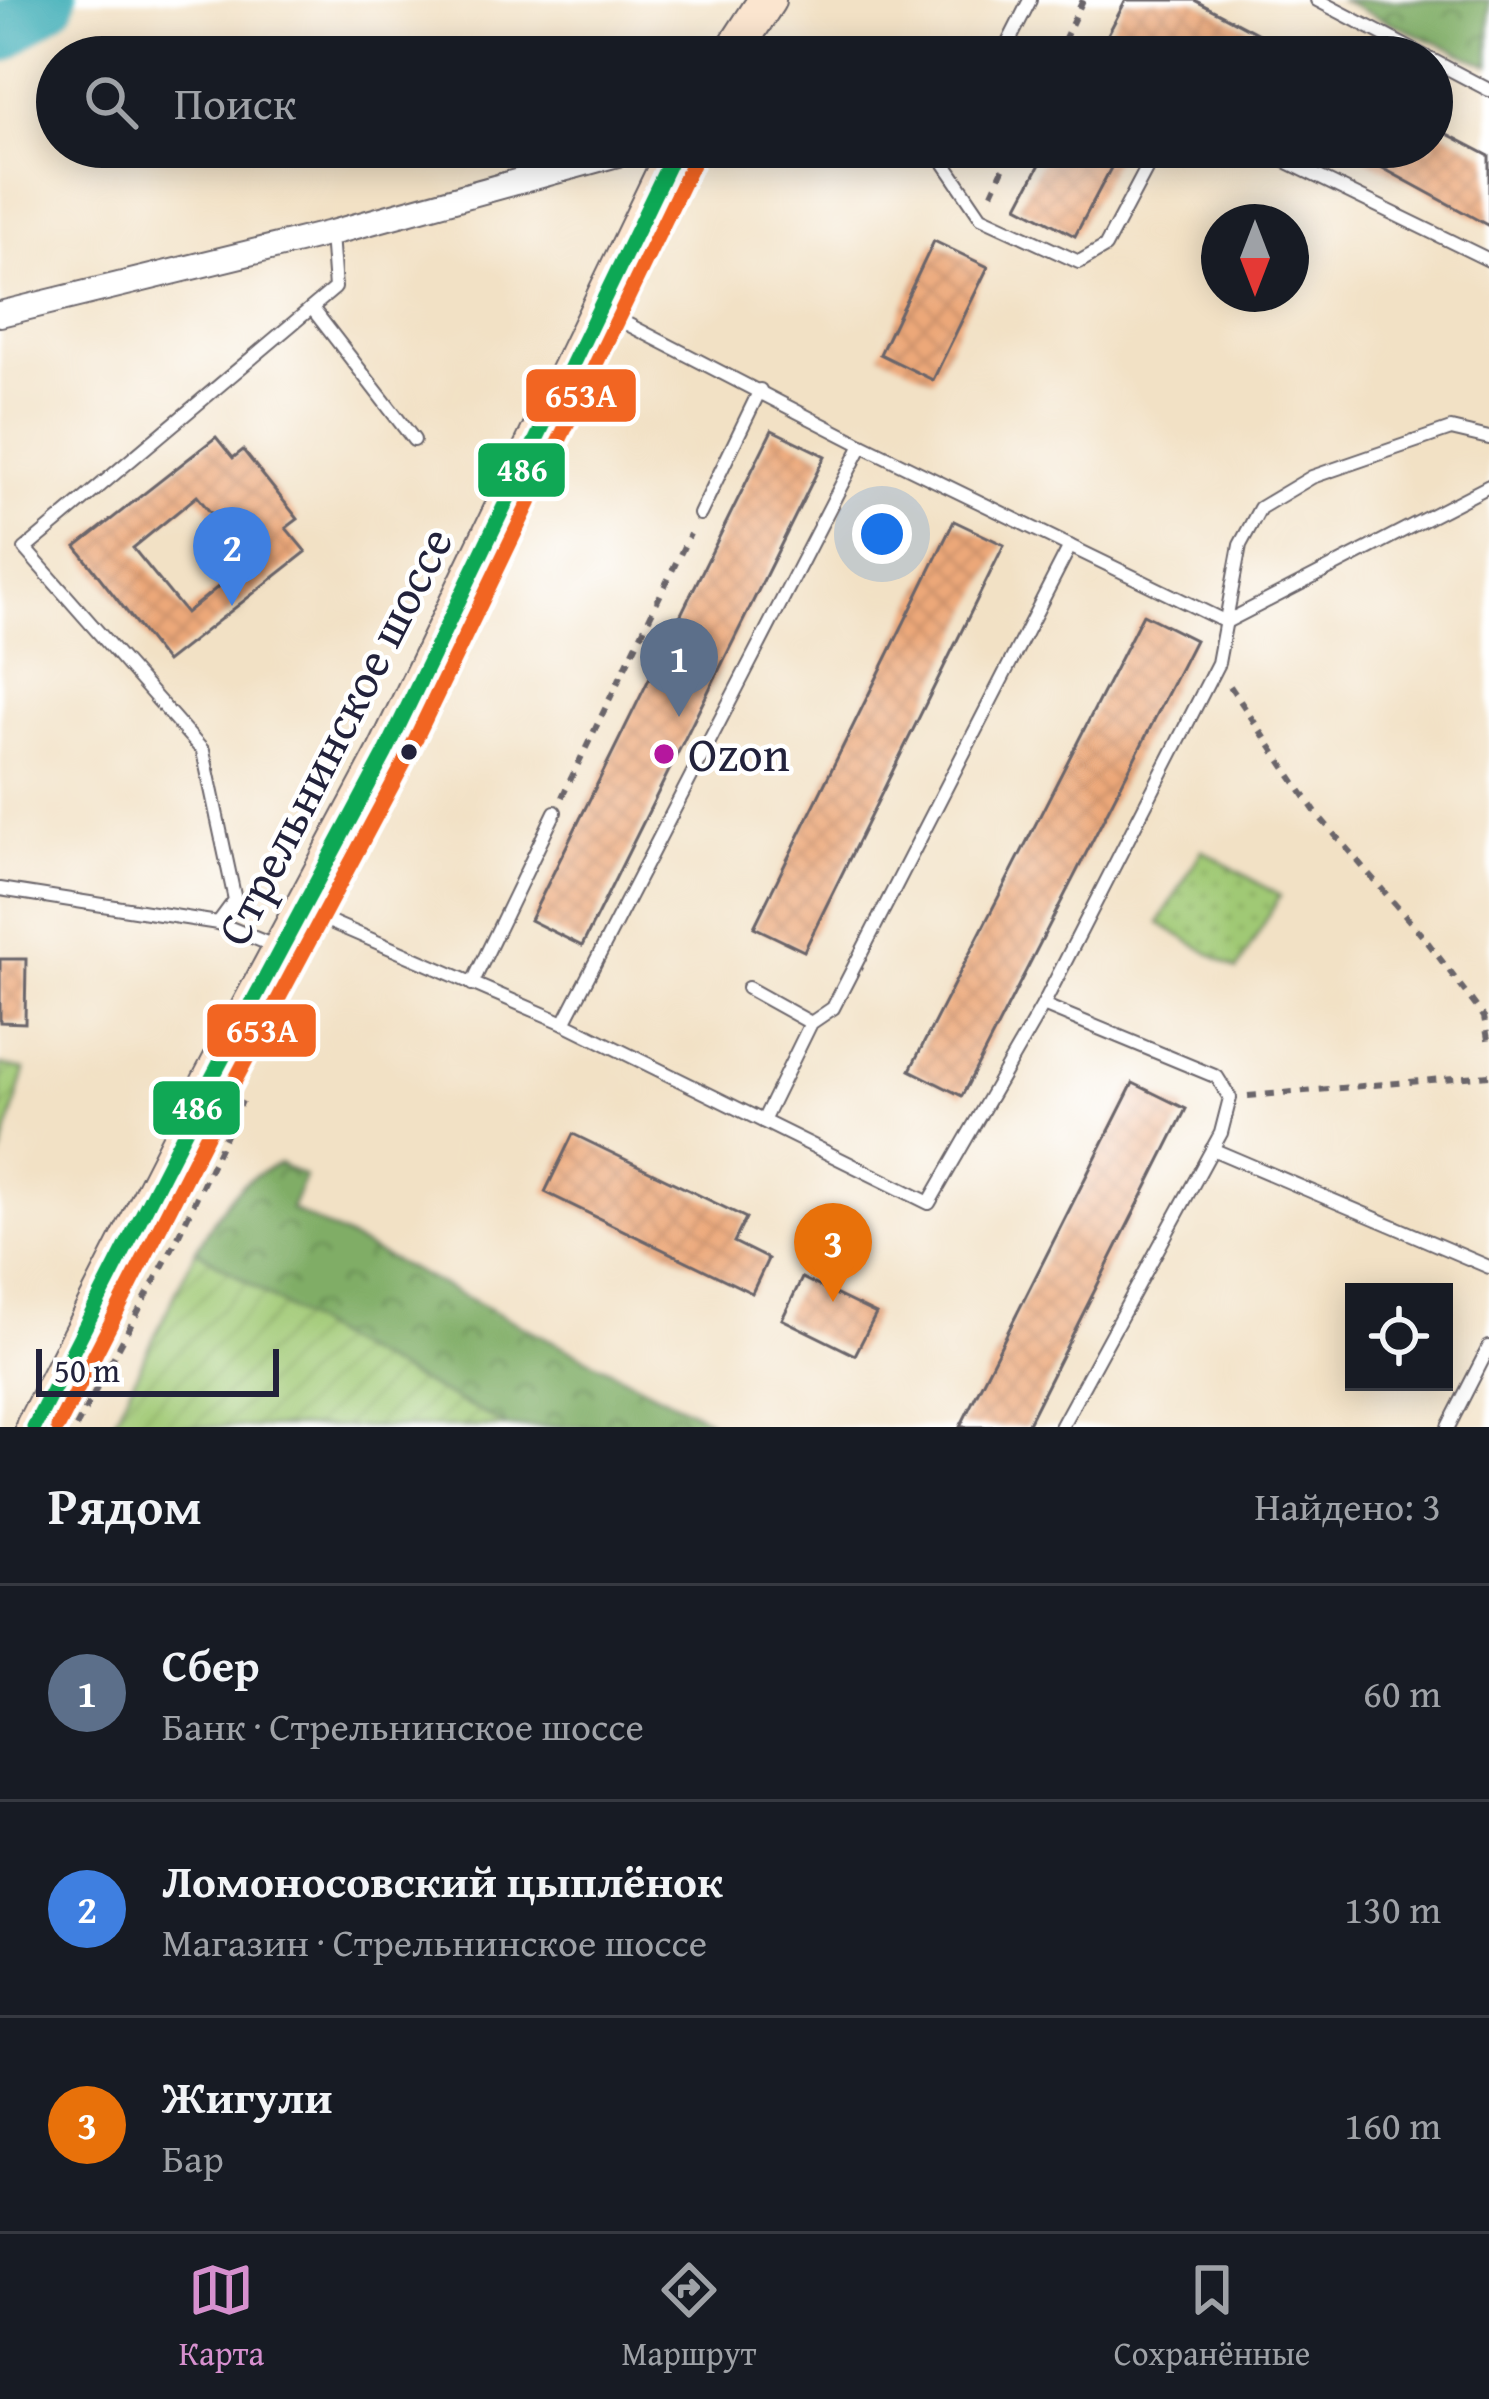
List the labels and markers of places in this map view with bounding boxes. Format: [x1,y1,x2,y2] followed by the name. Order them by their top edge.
[193,507,271,606] pin: 2
[640,618,718,717] pin: 1
[688,718,790,789] place label: Ozon
[398,741,420,763] unlabelled marker
[651,741,677,767] marker: Ozon
[794,1203,872,1302] pin: 3

